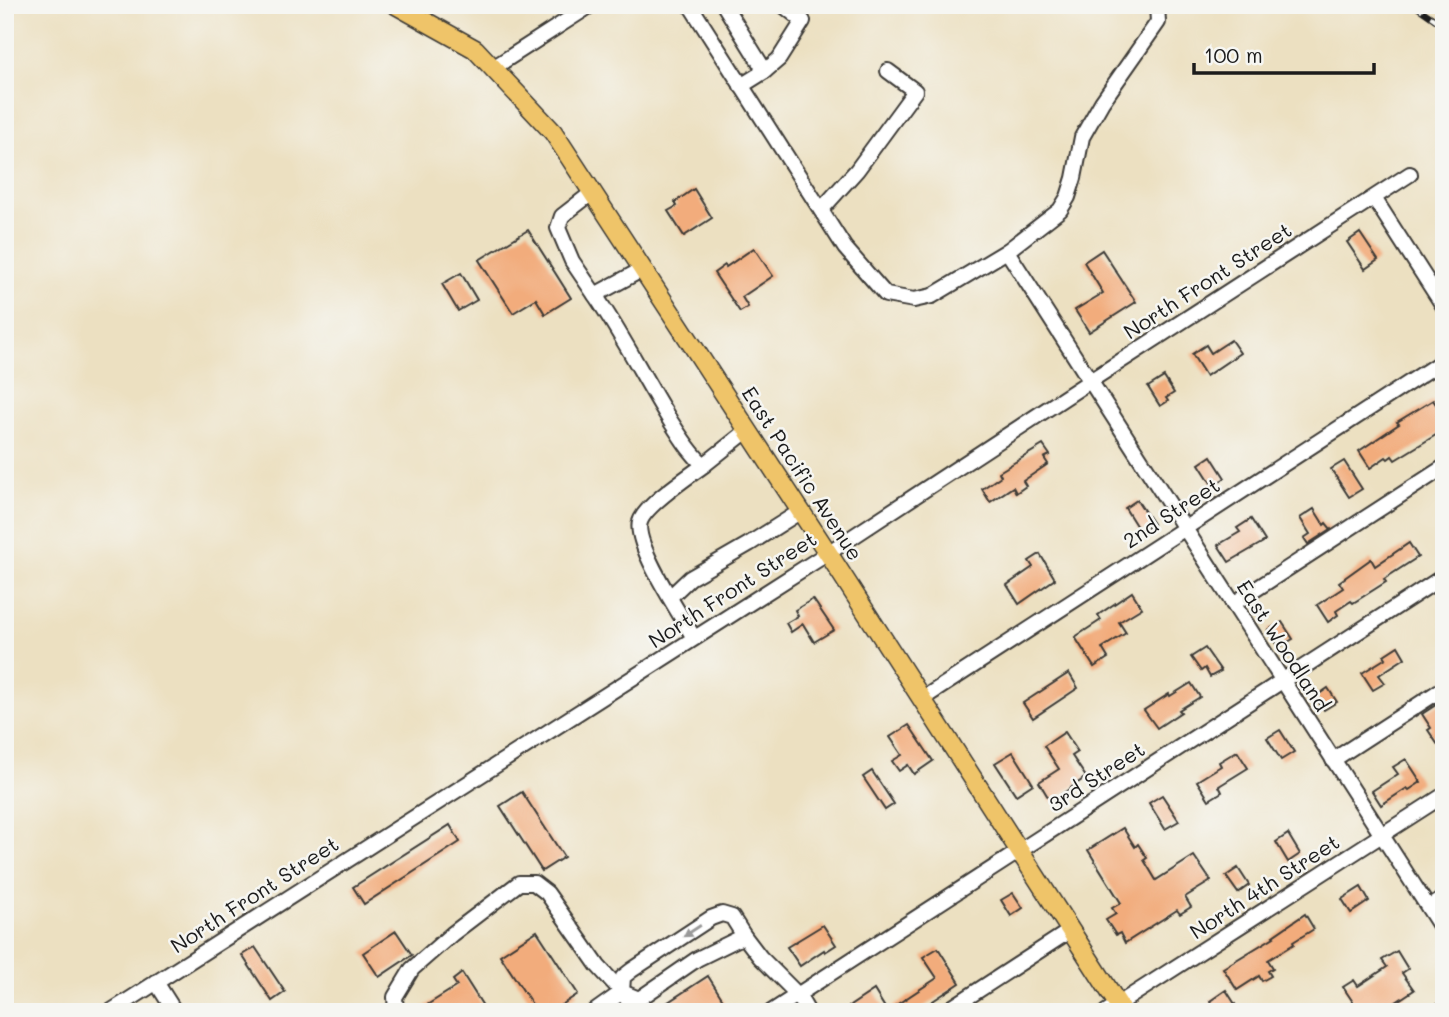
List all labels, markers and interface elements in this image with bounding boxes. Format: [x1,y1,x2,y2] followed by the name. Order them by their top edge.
[1194,32,1374,76] scale bar
[1204,41,1263,68] text: 100 m
[1118,215,1296,345] street label: North Front Street
[737,381,869,565] street label: East Pacific Avenue
[1117,471,1225,553] street label: 2nd Street
[643,524,821,654] street label: North Front Street
[1231,574,1337,716] street label: East Woodland
[1043,735,1149,817] street label: 3rd Street
[1184,827,1344,945] street label: North 4th Street
[165,829,343,959] street label: North Front Street
[682,924,701,937] one-way arrow

